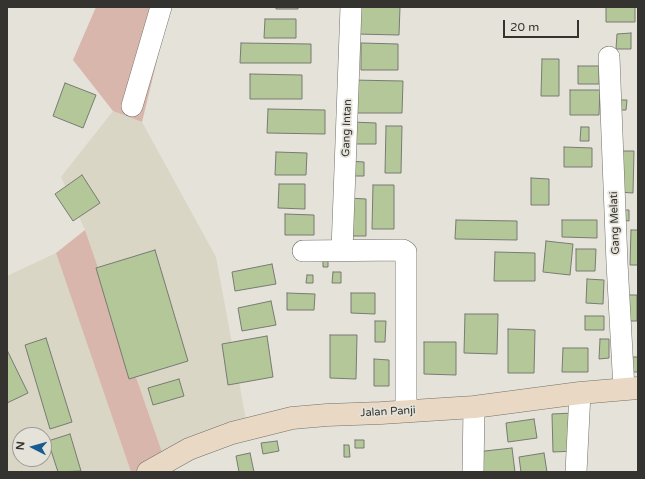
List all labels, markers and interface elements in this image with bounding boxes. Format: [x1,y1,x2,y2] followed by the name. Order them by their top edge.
[505,12,581,38] scale bar
[510,20,539,34] text: 20 m
[339,99,355,157] street label: Gang Intan
[607,191,623,255] street label: Gang Melati
[360,404,416,420] street label: Jalan Panji
[12,427,52,467] north arrow
[14,441,27,451] text: N

